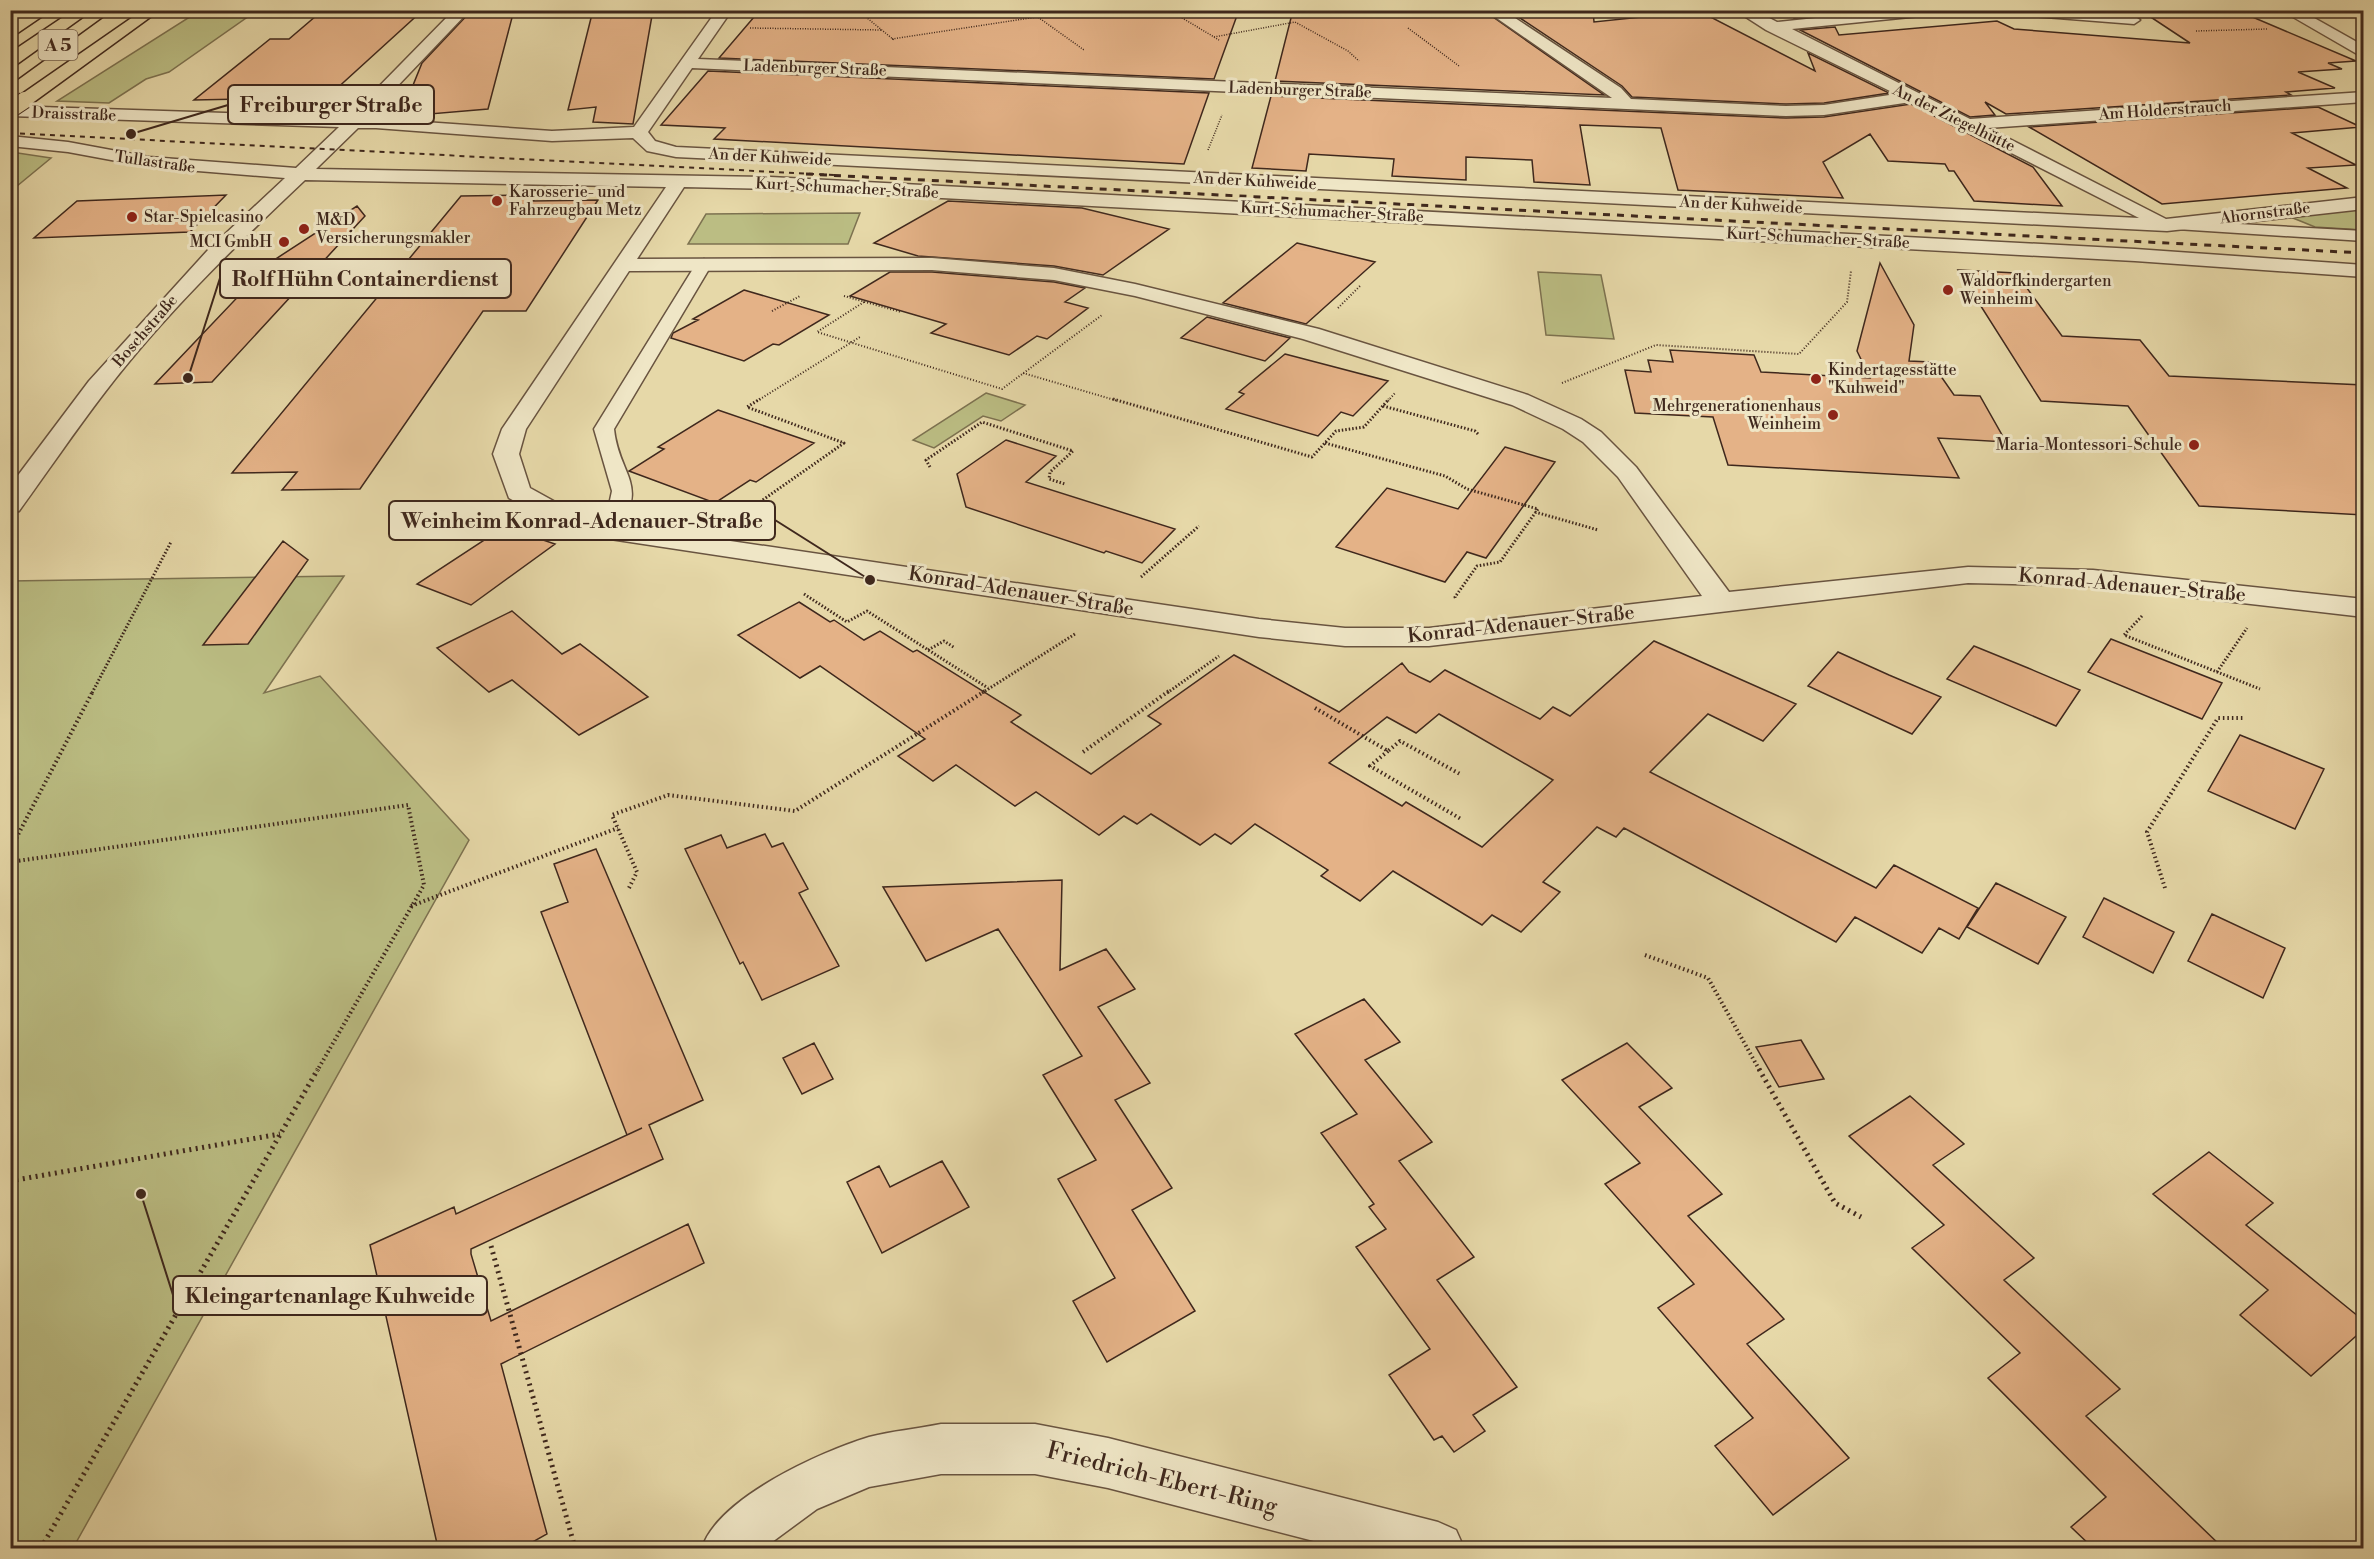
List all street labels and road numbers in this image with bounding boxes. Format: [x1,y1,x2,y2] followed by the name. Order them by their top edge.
[38,30,78,60] road number: A 5
[743,55,887,81] street label: Ladenburger Straße
[1228,77,1372,103] street label: Ladenburger Straße
[1889,79,2019,156] street label: An der Ziegelhütte
[2097,95,2233,125] street label: Am Holderstrauch
[31,103,117,125] street label: Draisstraße
[707,144,832,170] street label: An der Kuhweide
[113,146,197,178] street label: Tullastraße
[1192,168,1317,194] street label: An der Kuhweide
[755,173,939,203] street label: Kurt-Schumacher-Straße
[1678,192,1803,218] street label: An der Kuhweide
[1240,197,1424,227] street label: Kurt-Schumacher-Straße
[2218,198,2311,229] street label: Ahornstraße
[1726,223,1910,253] street label: Kurt-Schumacher-Straße
[107,291,182,372] street label: Boschstraße
[906,562,1136,622] street label: Konrad-Adenauer-Straße
[2017,564,2247,608] street label: Konrad-Adenauer-Straße
[1406,601,1636,649] street label: Konrad-Adenauer-Straße
[1043,1436,1281,1522] street label: Friedrich-Ebert-Ring

